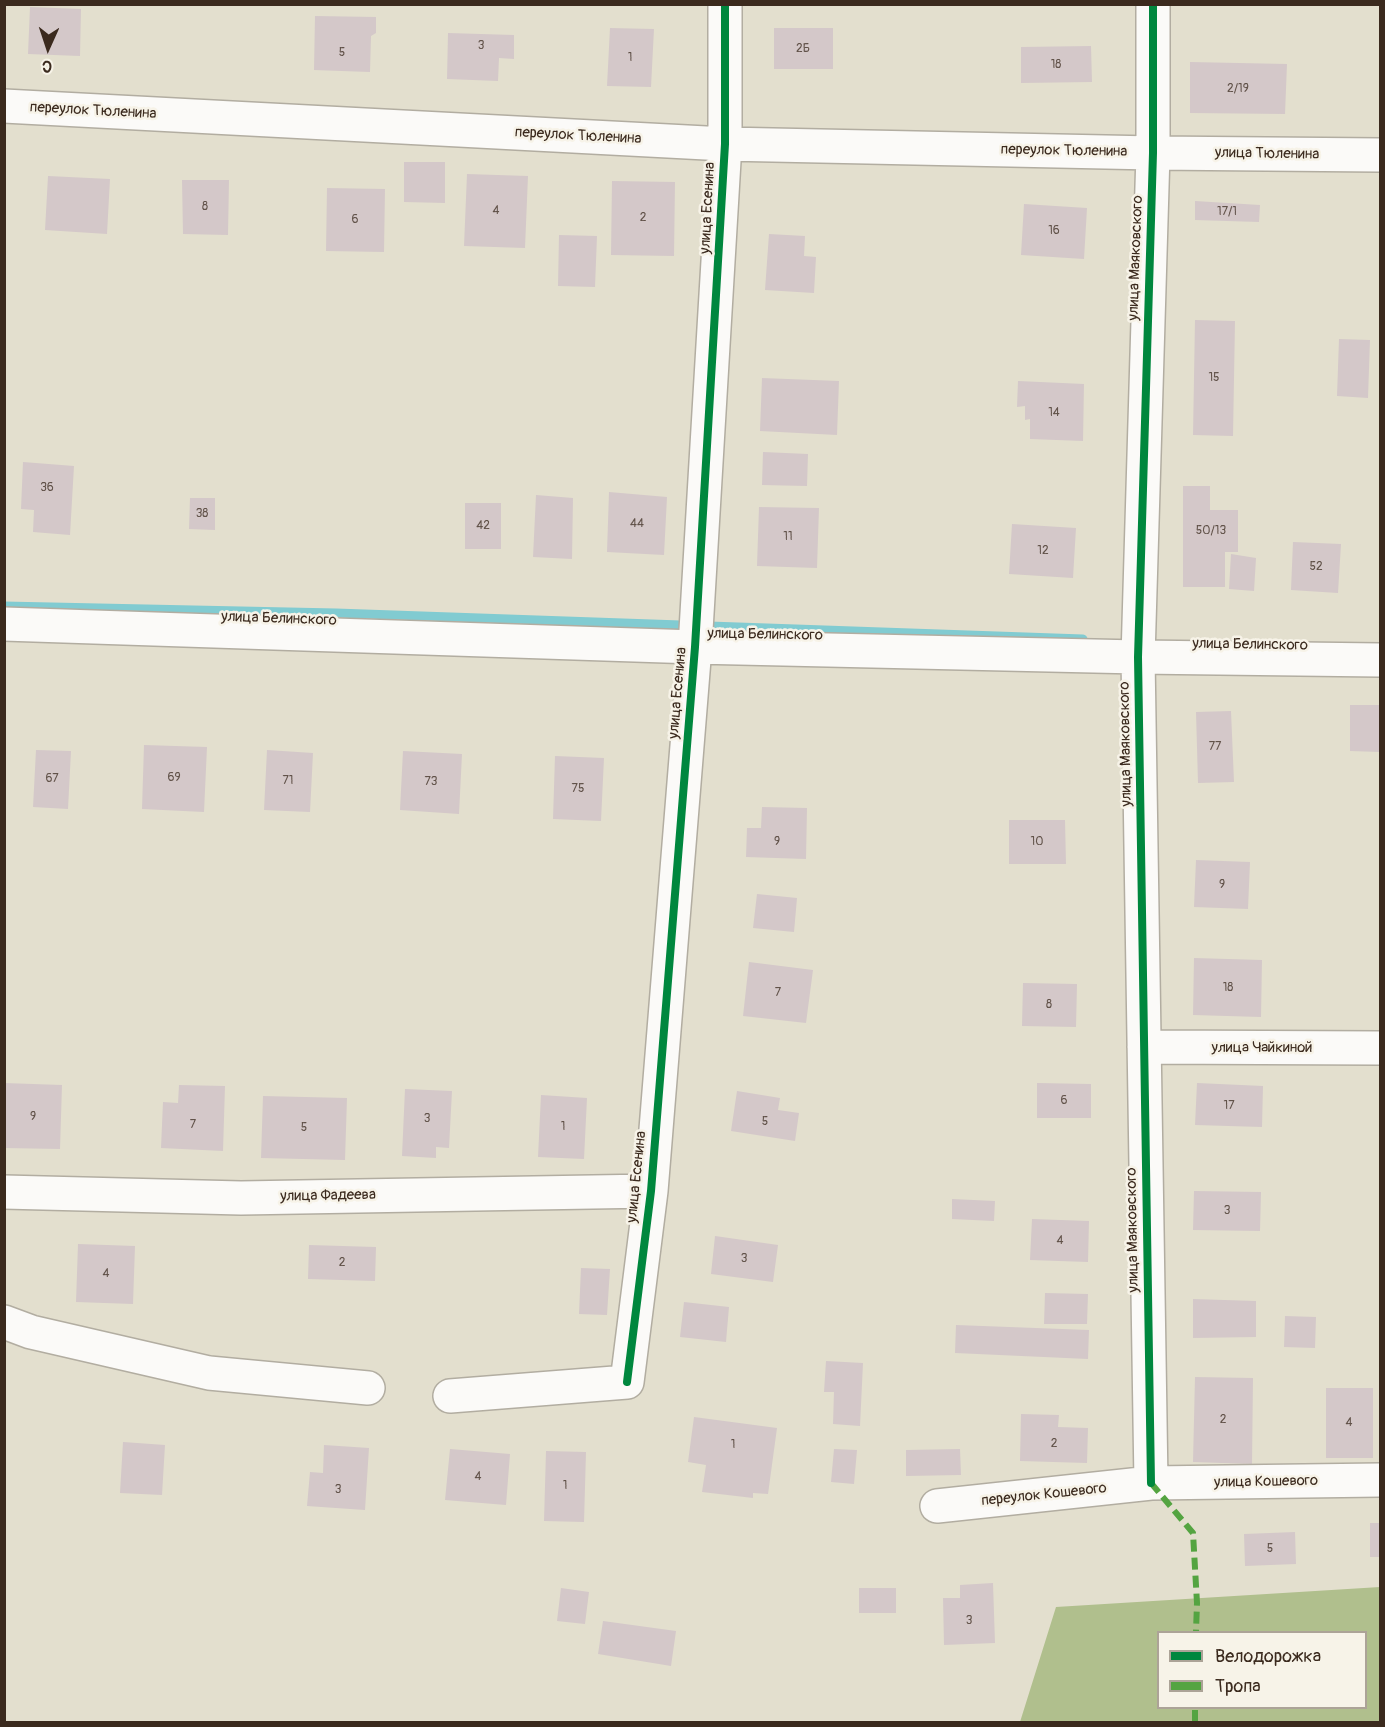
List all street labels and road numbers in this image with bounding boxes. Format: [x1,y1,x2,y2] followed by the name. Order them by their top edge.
[29,99,157,123] street label: переулок Тюленина
[514,124,642,148] street label: переулок Тюленина
[1000,141,1128,161] street label: переулок Тюленина
[1215,144,1319,164] street label: улица Тюленина
[697,162,719,254] street label: улица Есенина
[1125,195,1147,321] street label: улица Маяковского
[221,608,337,630] street label: улица Белинского
[707,625,823,645] street label: улица Белинского
[1192,635,1308,655] street label: улица Белинского
[665,646,691,740] street label: улица Есенина
[1116,681,1136,807] street label: улица Маяковского
[1212,1039,1312,1057] street label: улица Чайкиной
[623,1130,651,1224] street label: улица Есенина
[1123,1167,1143,1293] street label: улица Маяковского
[280,1186,376,1206] street label: улица Фадеева
[1214,1472,1318,1492] street label: улица Кошевого
[980,1479,1108,1511] street label: переулок Кошевого

